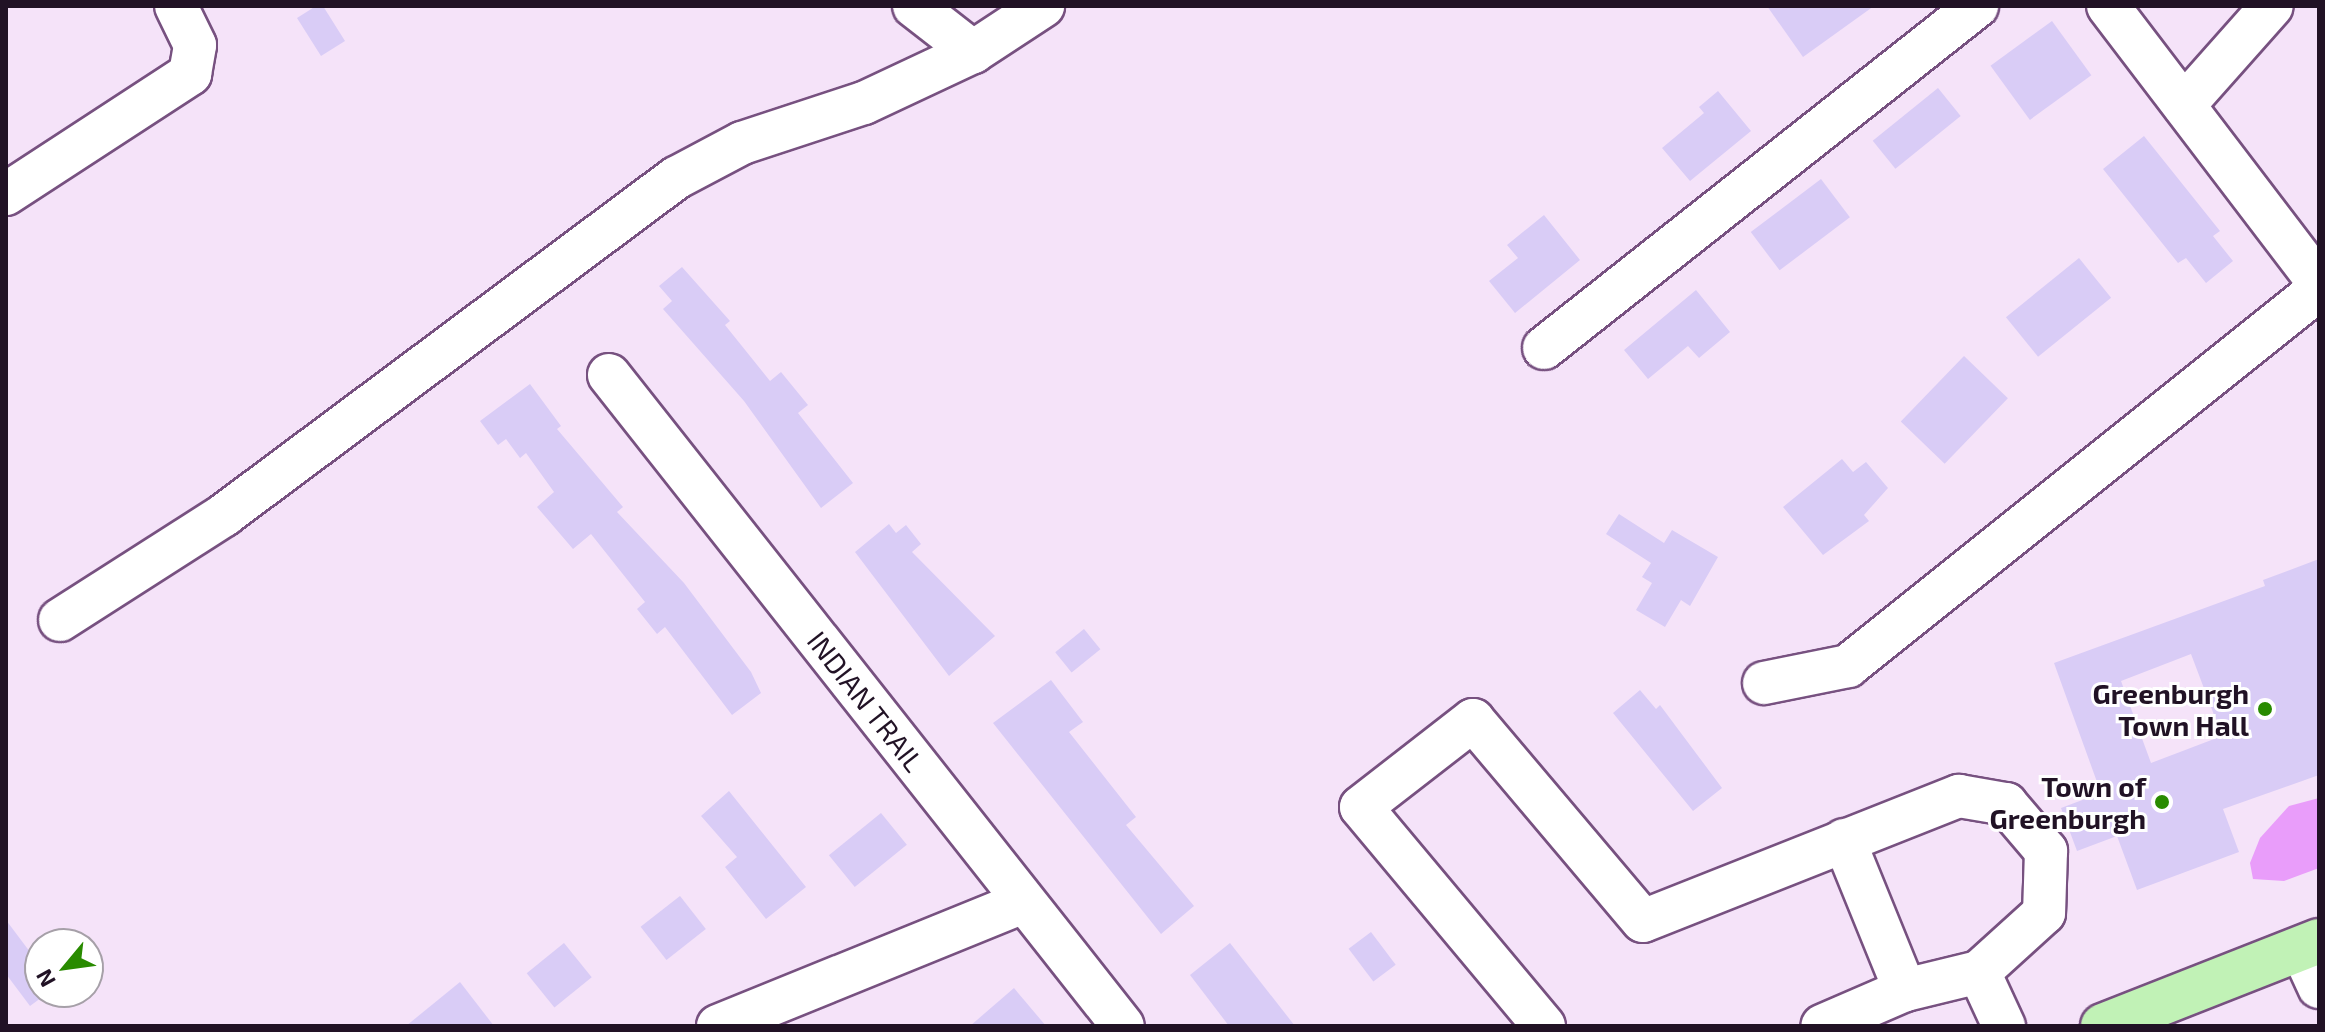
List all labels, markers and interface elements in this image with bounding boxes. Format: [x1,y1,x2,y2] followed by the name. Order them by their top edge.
[801,624,931,778] street label: INDIAN TRAIL
[2092,676,2249,742] place label: Greenburgh Town Hall
[2256,700,2274,718] marker: Greenburgh Town Hall
[1989,769,2146,835] place label: Town of Greenburgh
[2153,793,2171,811] marker: Town of Greenburgh
[24,928,104,1008] north arrow
[30,965,60,992] text: N

